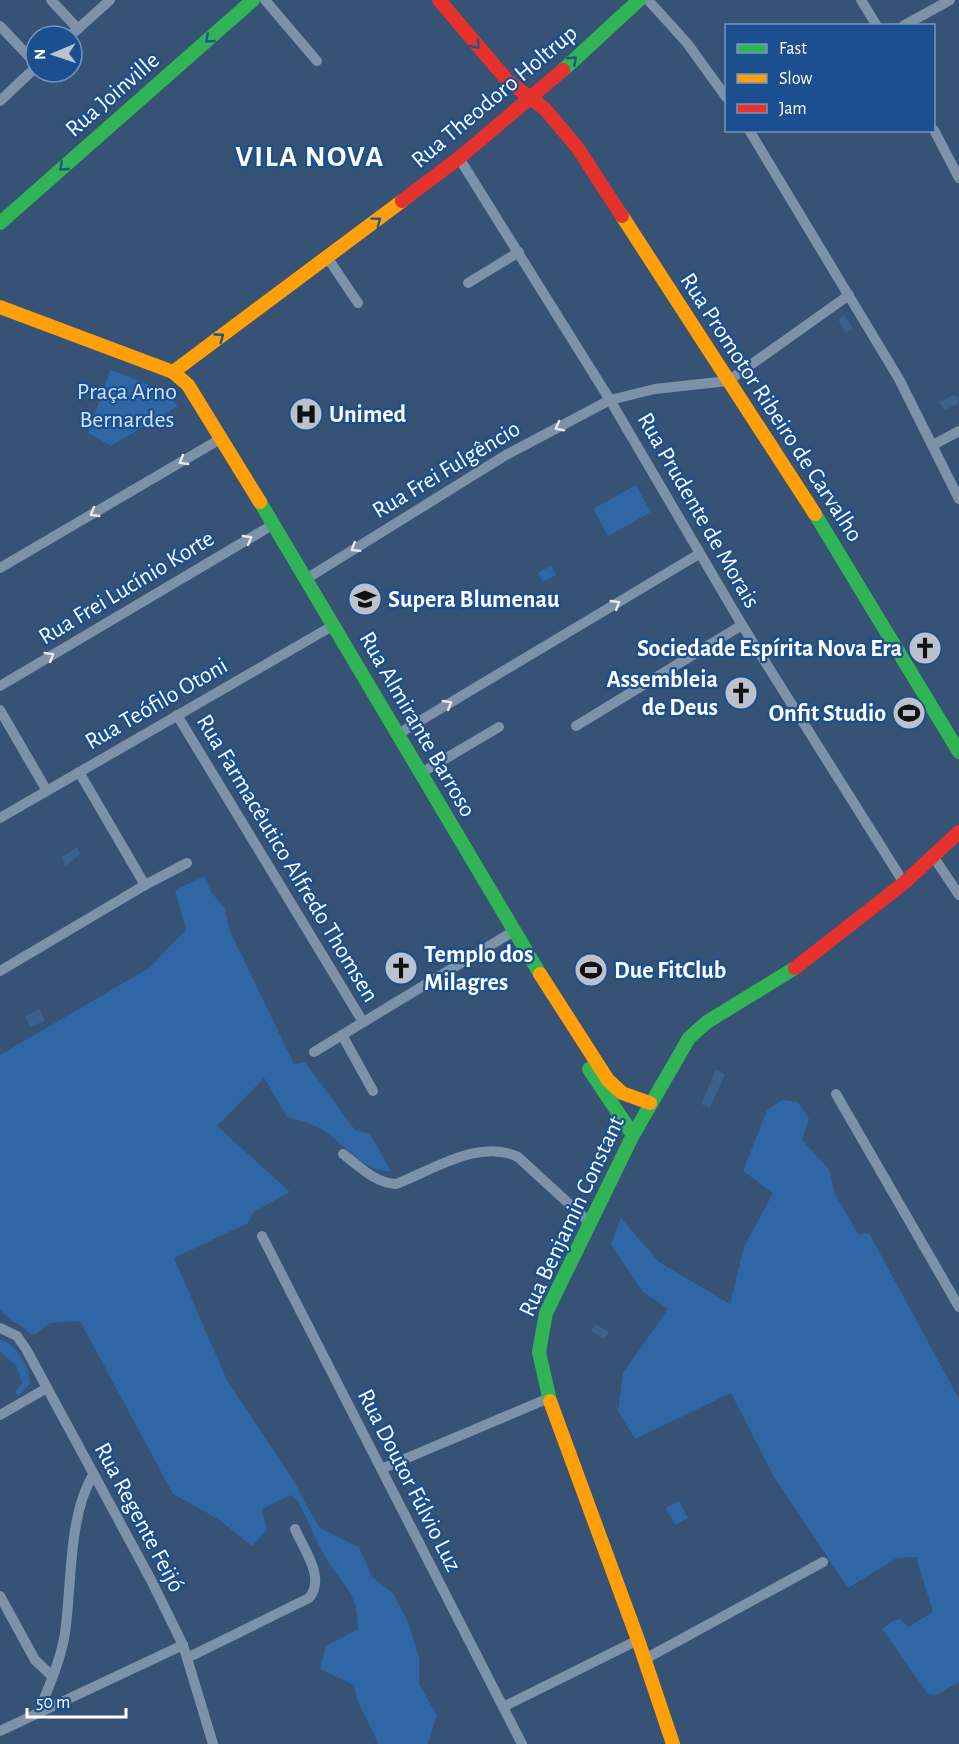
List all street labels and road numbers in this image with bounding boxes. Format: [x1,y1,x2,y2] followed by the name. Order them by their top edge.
[407,21,582,173] street label: Rua Theodoro Holtrup
[61,48,164,142] street label: Rua Joinville
[675,269,867,546] street label: Rua Promotor Ribeiro de Carvalho
[632,409,764,612] street label: Rua Prudente de Morais
[368,416,525,523] street label: Rua Frei Fulgêncio
[35,526,218,650] street label: Rua Frei Lucínio Korte
[354,628,480,821] street label: Rua Almirante Barroso
[81,653,232,754] street label: Rua Teófilo Otoni
[192,711,383,1006] street label: Rua Farmacêutico Alfredo Thomsen
[515,1112,629,1320] street label: Rua Benjamin Constant
[353,1385,466,1576] street label: Rua Doutor Fúlvio Luz
[90,1439,189,1596] street label: Rua Regente Feijó

